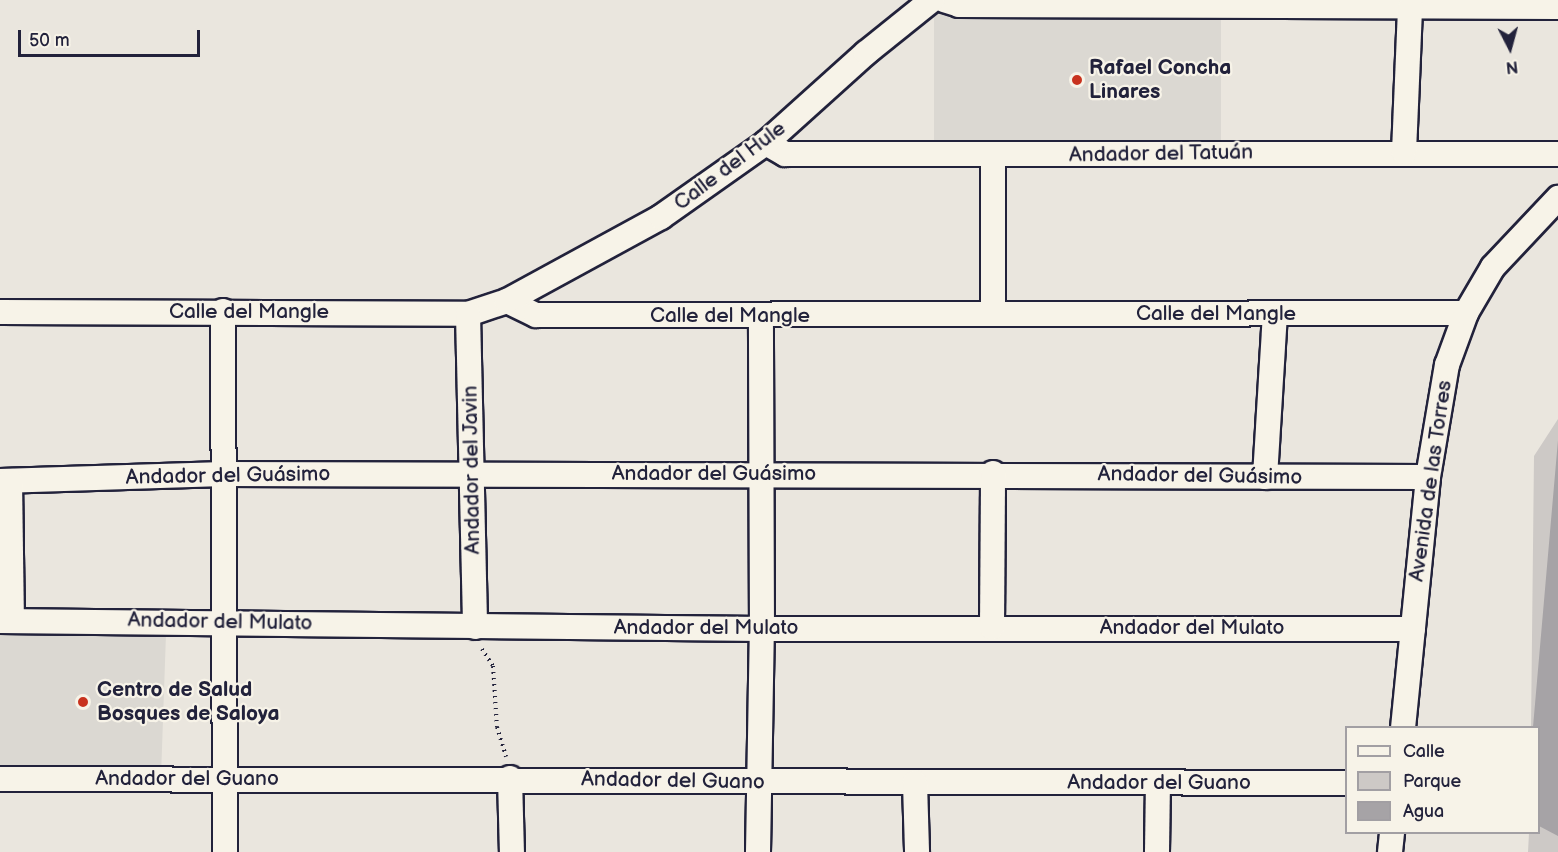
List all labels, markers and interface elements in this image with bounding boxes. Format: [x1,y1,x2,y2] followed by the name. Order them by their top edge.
[21,18,202,56] scale bar
[1480,18,1540,78] north arrow
[29,30,70,51] text: 50 m
[1089,55,1231,105] place label: Rafael Concha Linares
[1505,56,1519,76] text: N
[1070,73,1084,87] marker: Rafael Concha Linares
[669,116,791,216] street label: Calle del Hule
[1068,140,1254,168] street label: Andador del Tatuán
[169,299,329,325] street label: Calle del Mangle
[1136,301,1296,327] street label: Calle del Mangle
[650,303,810,329] street label: Calle del Mangle
[1404,378,1458,584] street label: Avenida de las Torres
[458,385,486,555] street label: Andador del Javin
[612,461,816,487] street label: Andador del Guásimo
[126,462,330,490] street label: Andador del Guásimo
[1098,462,1302,490] street label: Andador del Guásimo
[127,608,313,636] street label: Andador del Mulato
[614,615,798,641] street label: Andador del Mulato
[1100,615,1284,641] street label: Andador del Mulato
[97,677,279,727] place label: Centro de Salud Bosques de Saloya
[74,693,92,711] marker: Centro de Salud Bosques de Saloya
[1345,726,1540,834] legend
[1403,741,1445,762] text: Calle
[95,766,279,792] street label: Andador del Guano
[581,767,765,795] street label: Andador del Guano
[1067,770,1251,796] street label: Andador del Guano
[1403,771,1461,792] text: Parque
[1403,801,1444,822] text: Agua

